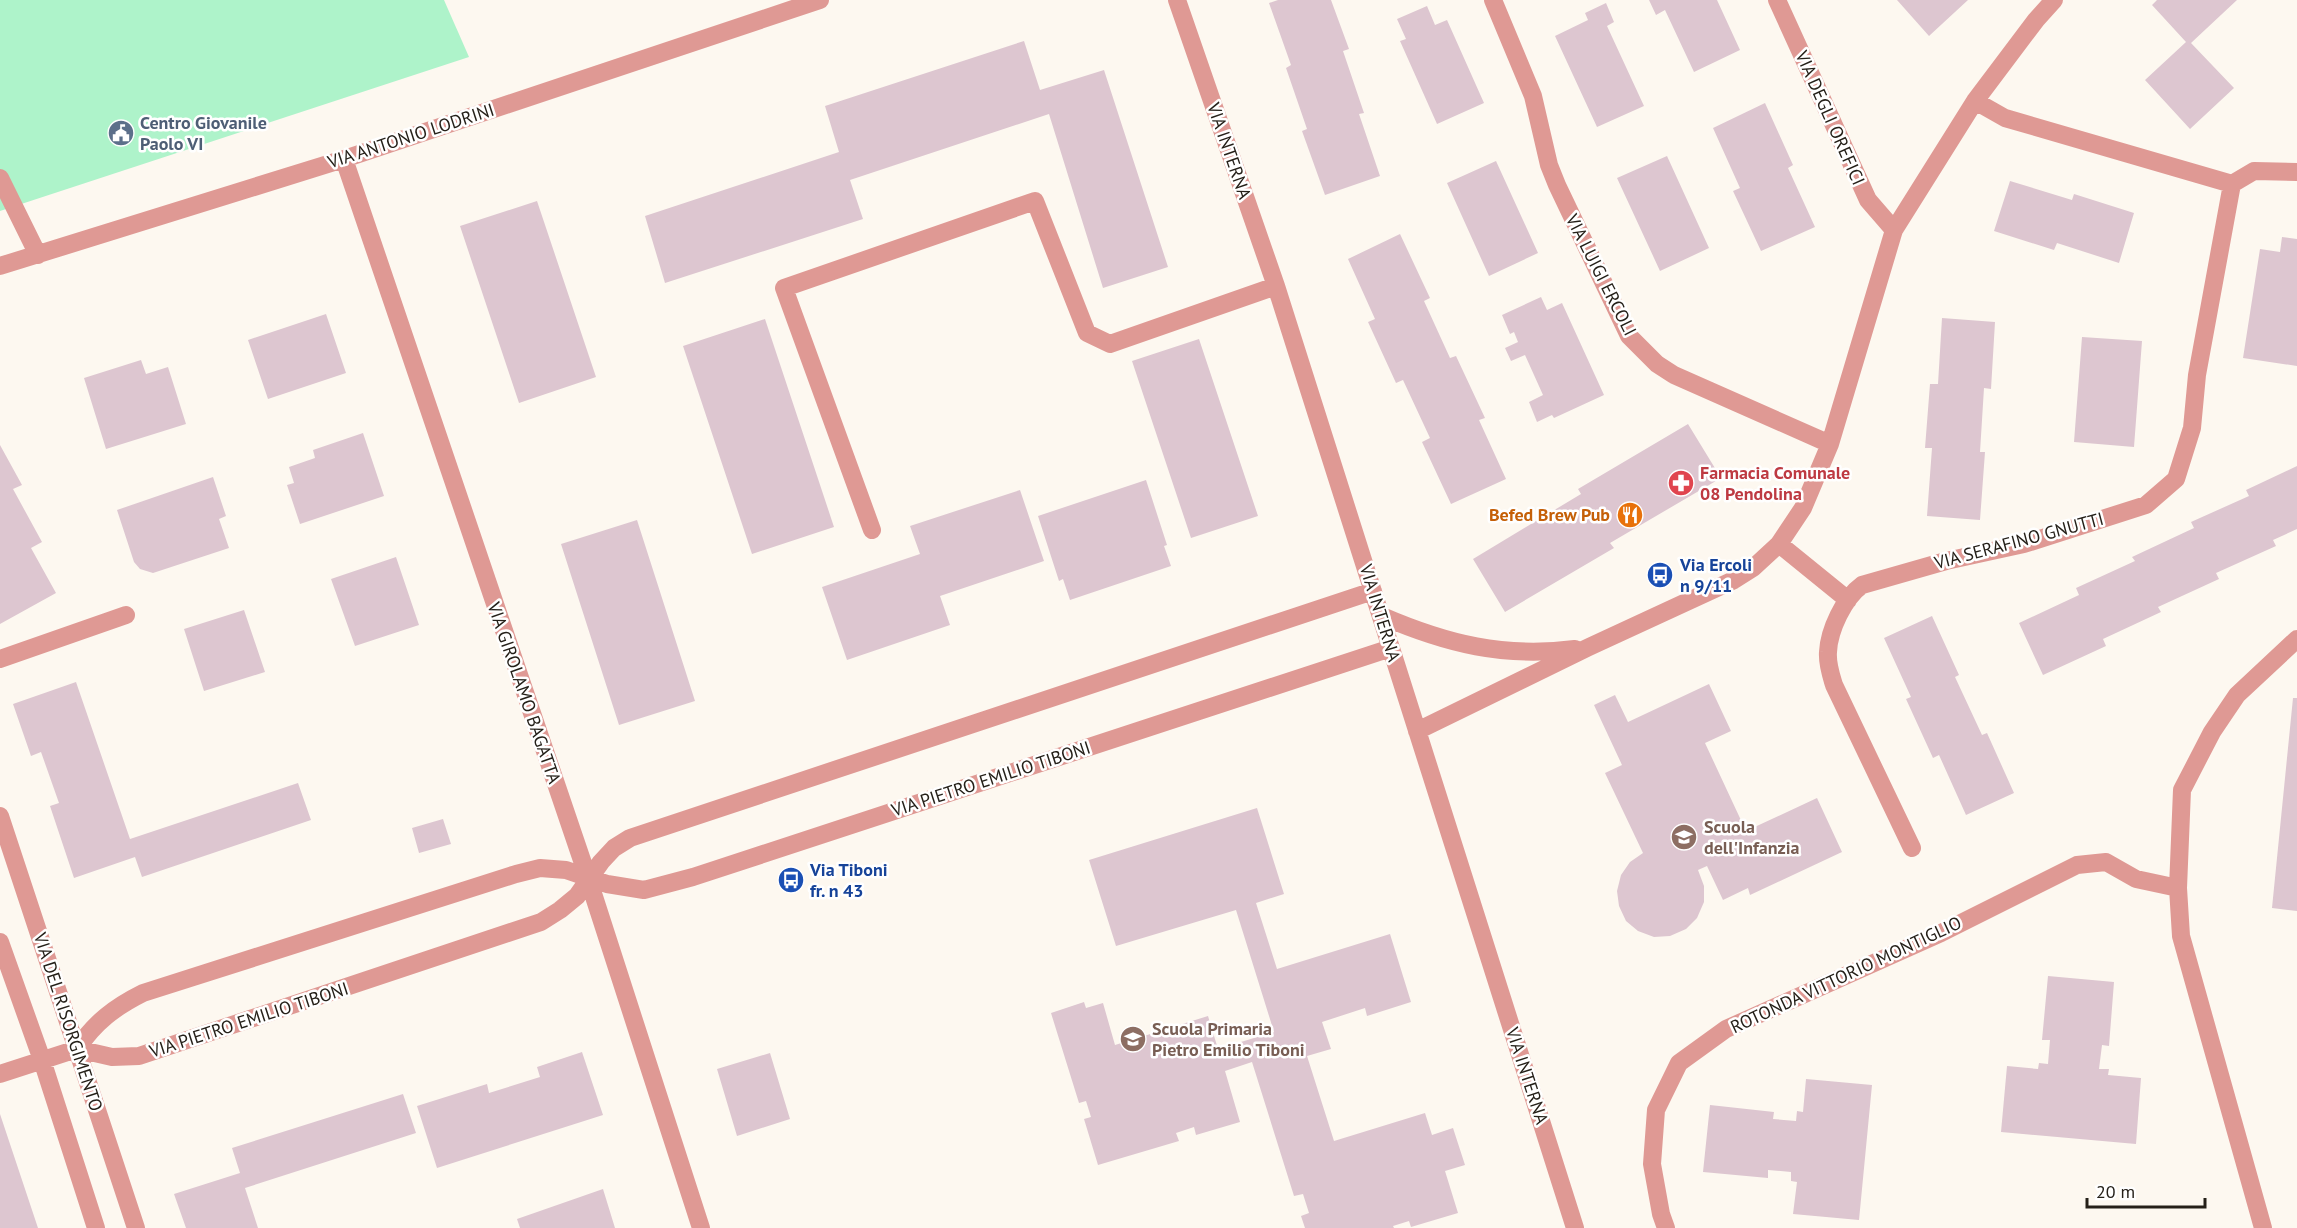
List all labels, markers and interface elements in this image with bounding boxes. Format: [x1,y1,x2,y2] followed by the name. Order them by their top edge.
[1790,46,1870,189] street label: VIA DEGLI OREFICI
[324,98,497,174] street label: VIA ANTONIO LODRINI
[1202,99,1257,202] street label: VIA INTERNA
[140,111,267,155] place label: Centro Giovanile Paolo VI
[106,118,136,148] public building icon: Centro Giovanile Paolo VI
[1560,209,1642,340] street label: VIA LUIGI ERCOLI
[1700,461,1850,505] place label: Farmacia Comunale 08 Pendolina
[1666,468,1696,498] pharmacy icon: Farmacia Comunale 08 Pendolina
[1615,500,1645,530] restaurant icon: Befed Brew Pub
[1489,503,1610,526] place label: Befed Brew Pub
[1931,507,2106,574] street label: VIA SERAFINO GNUTTI
[1679,553,1752,597] place label: Via Ercoli n 9/11
[1645,560,1675,590] bus stop icon: Via Ercoli n 9/11
[1355,561,1406,665] street label: VIA INTERNA
[482,598,566,787] street label: VIA GIROLAMO BAGATTA
[888,736,1093,822] street label: VIA PIETRO EMILIO TIBONI
[1704,815,1800,859] place label: Scuola dell'Infanzia
[1669,822,1699,852] school or university icon: Scuola dell'Infanzia
[809,858,888,902] place label: Via Tiboni fr. n 43
[776,865,806,895] bus stop icon: Via Tiboni fr. n 43
[1727,911,1965,1038] street label: ROTONDA VITTORIO MONTIGLIO
[28,929,108,1114] street label: VIA DEL RISORGIMENTO
[146,977,351,1063] street label: VIA PIETRO EMILIO TIBONI
[1152,1017,1305,1061] place label: Scuola Primaria Pietro Emilio Tiboni
[1118,1024,1148,1054] school or university icon: Scuola Primaria Pietro Emilio Tiboni
[1501,1024,1554,1128] street label: VIA INTERNA
[2087,1171,2206,1209] scale bar
[2096,1180,2135,1203] text: 20 m

